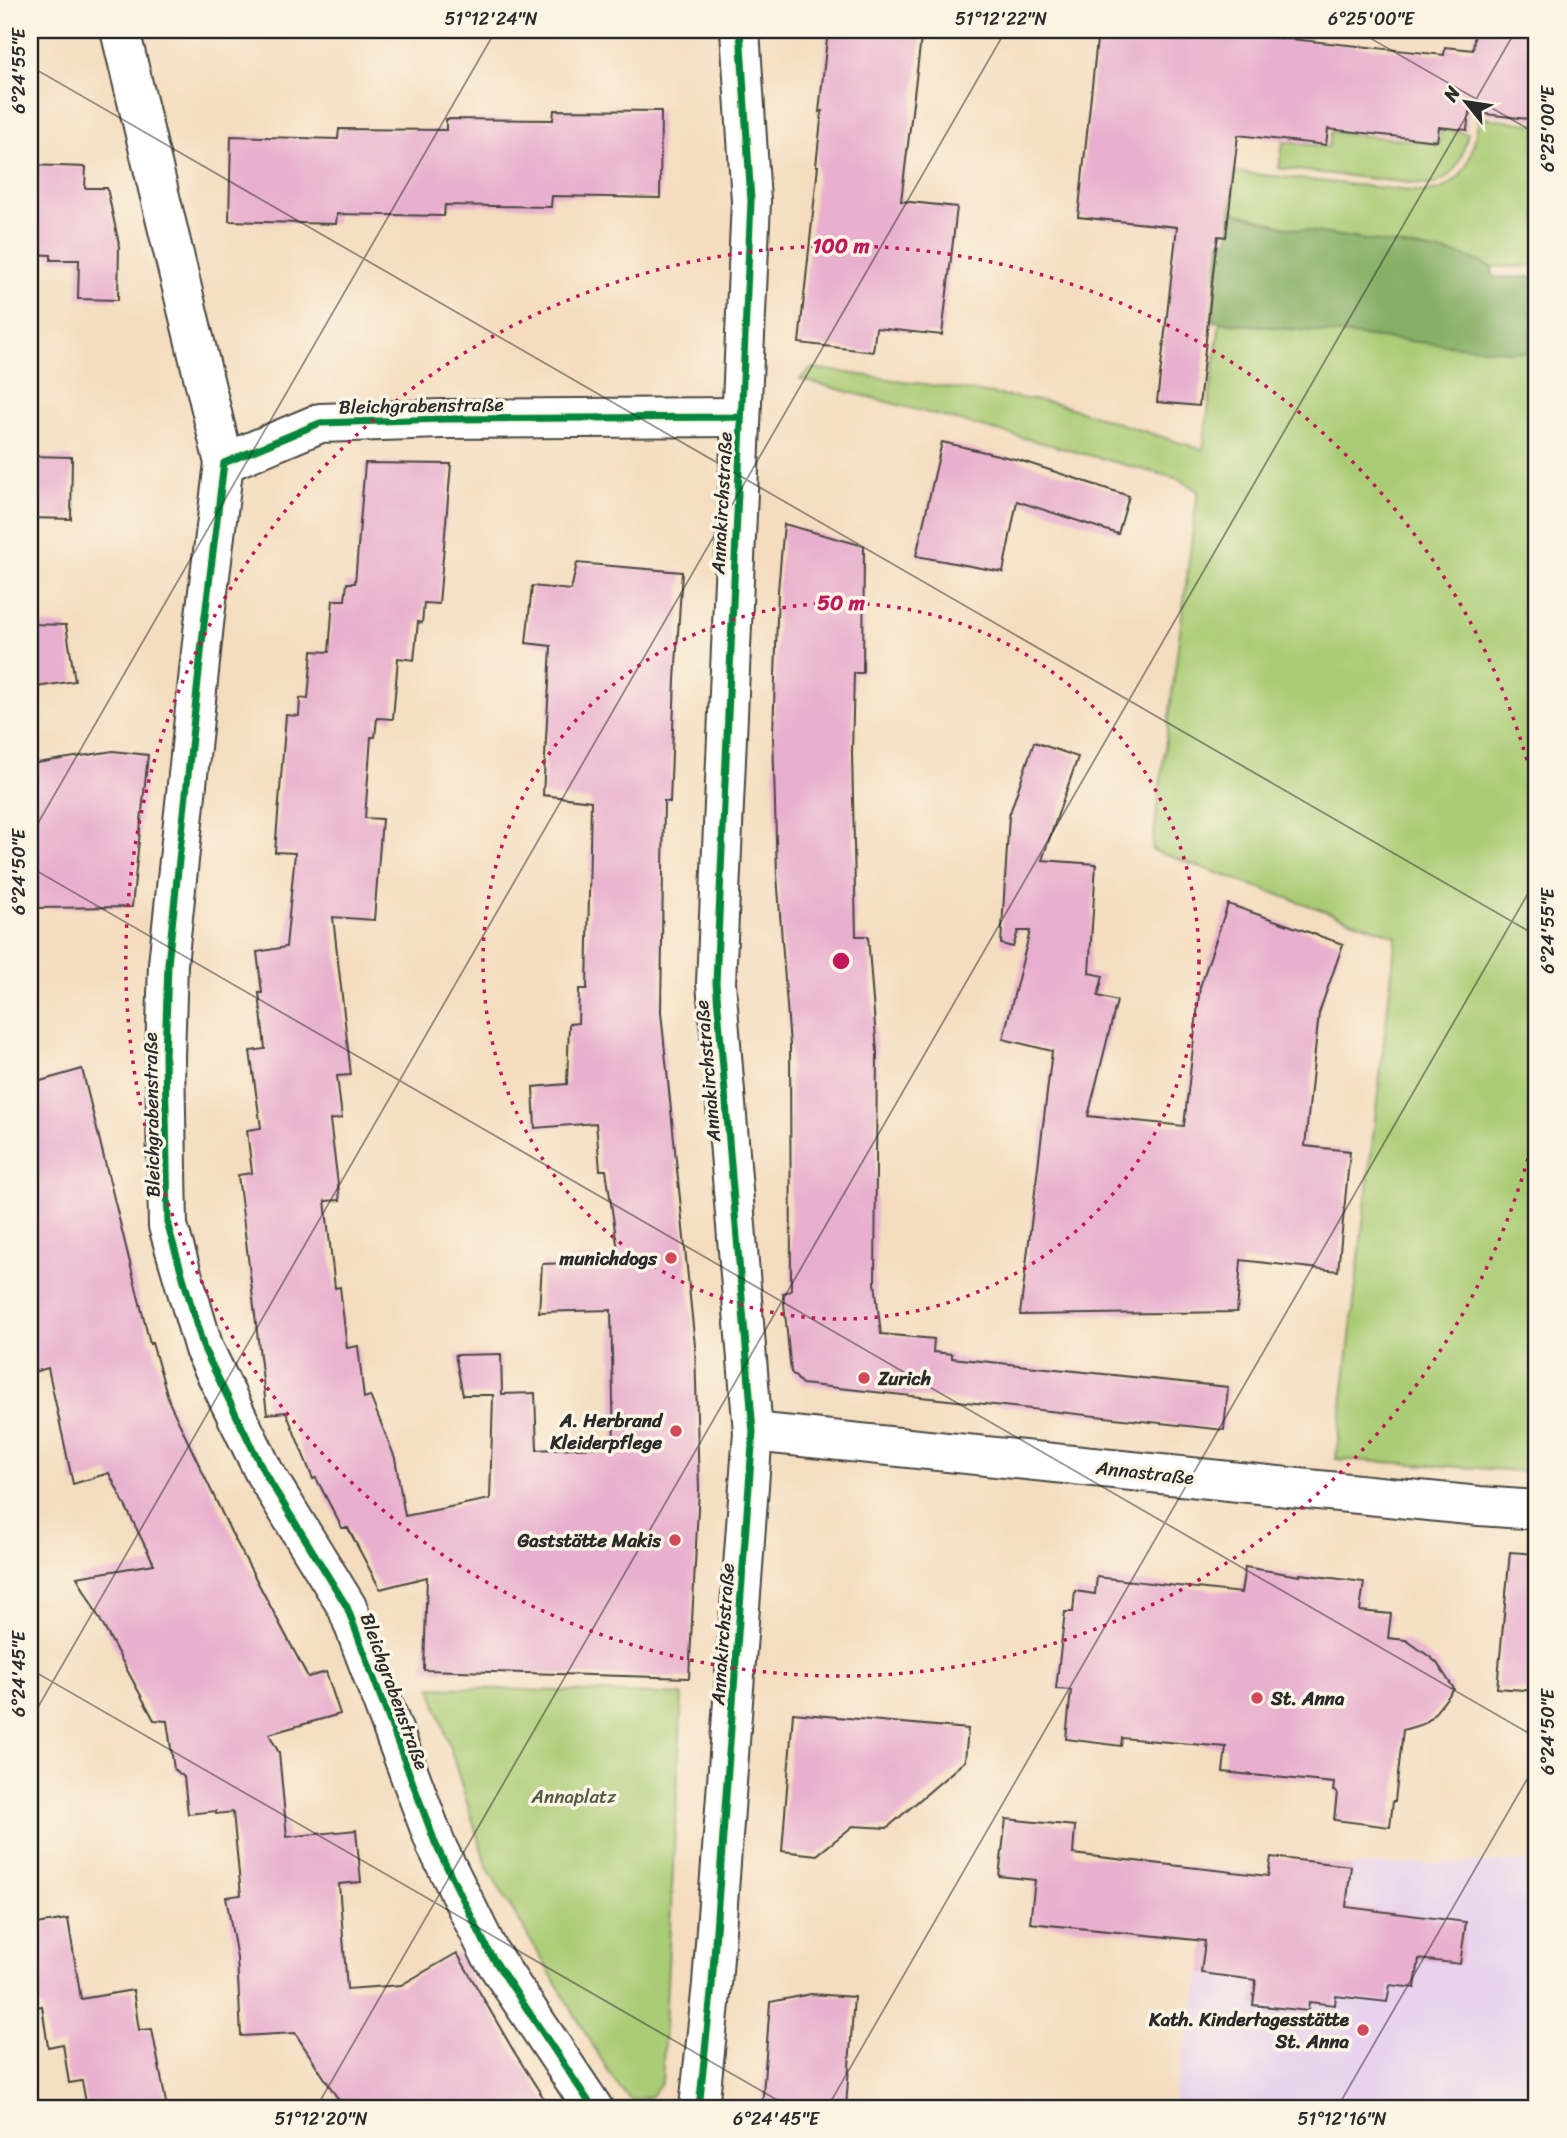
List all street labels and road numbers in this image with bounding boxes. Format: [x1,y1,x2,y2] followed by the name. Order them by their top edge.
[338,388,504,423] street label: Bleichgrabenstraße
[701,431,742,576] street label: Annakirchstraße
[685,998,730,1144] street label: Annakirchstraße
[134,1032,169,1198] street label: Bleichgrabenstraße
[1093,1451,1195,1494] street label: Annastraße
[701,1562,744,1707] street label: Annakirchstraße
[351,1608,438,1774] street label: Bleichgrabenstraße

